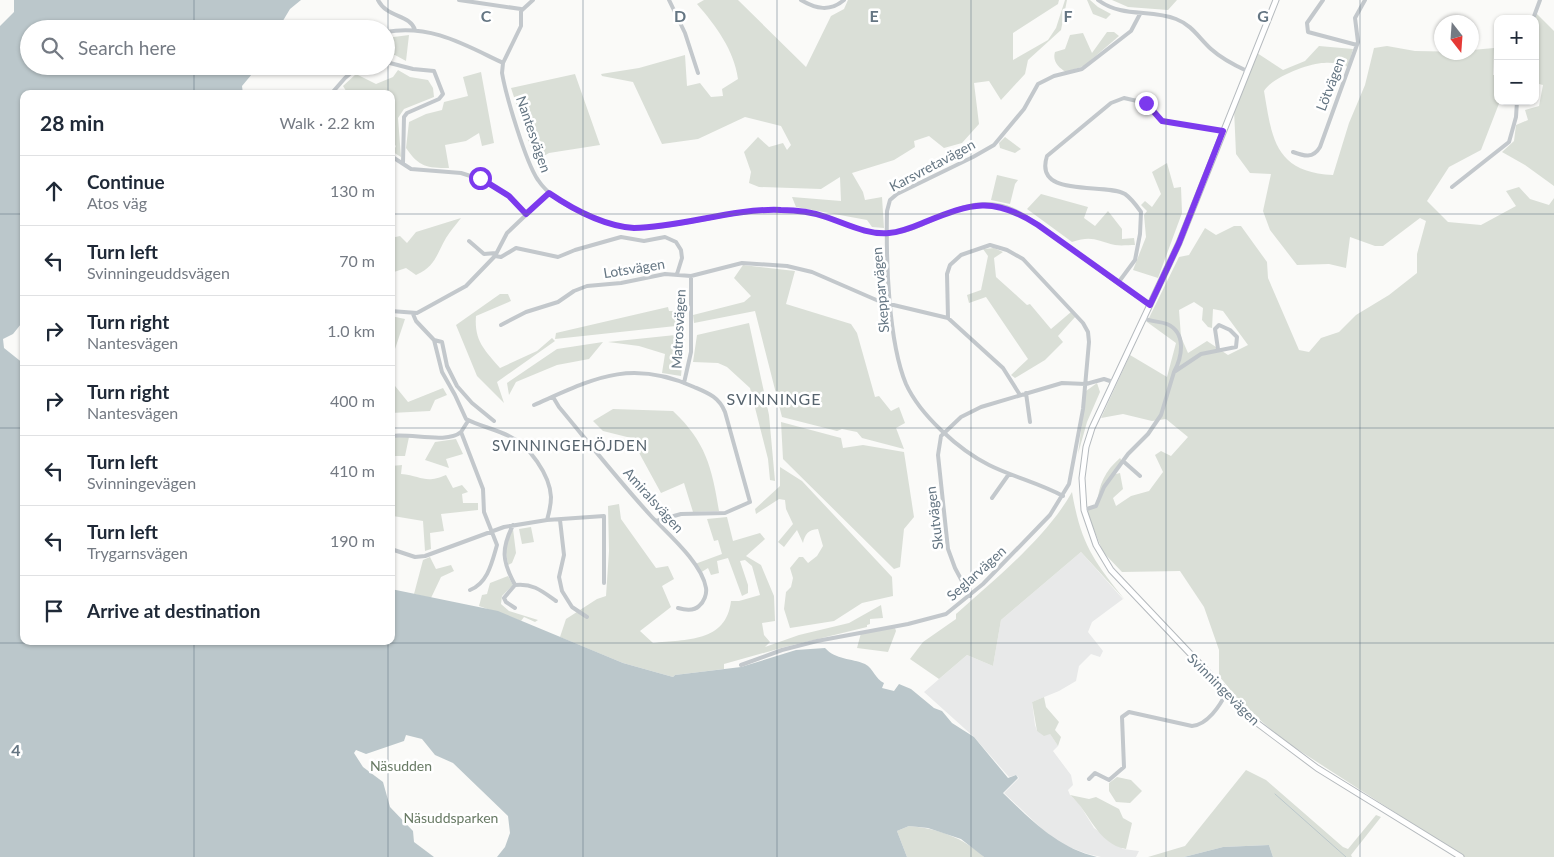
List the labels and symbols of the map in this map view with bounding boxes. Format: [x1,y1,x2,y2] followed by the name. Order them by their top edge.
[481,6,492,25] text: C
[674,6,686,25] text: D
[869,6,879,25] text: E
[1063,6,1073,25] text: F
[1257,6,1269,25] text: G
[1434,15,1479,60] north arrow
[1312,55,1348,113] street label: Lötvägen
[1135,92,1158,115] route end
[513,93,555,175] street label: Nantesvägen
[886,135,978,195] street label: Karsvretavägen
[469,167,492,190] route start
[868,247,892,333] street label: Skepparvägen
[602,255,666,281] street label: Lotsvägen
[667,289,689,369] street label: Matrosvägen
[727,389,821,408] district label: SVINNINGE
[492,436,648,454] district label: SVINNINGEHÖJDEN
[620,464,688,536] street label: Amiralsvägen
[922,485,946,551] street label: Skutvägen
[943,542,1009,604] street label: Seglarvägen
[1184,649,1264,729] street label: Svinningevägen
[11,740,21,759] text: 4
[370,757,432,774] park label: Näsudden
[404,809,498,826] park label: Näsuddsparken

